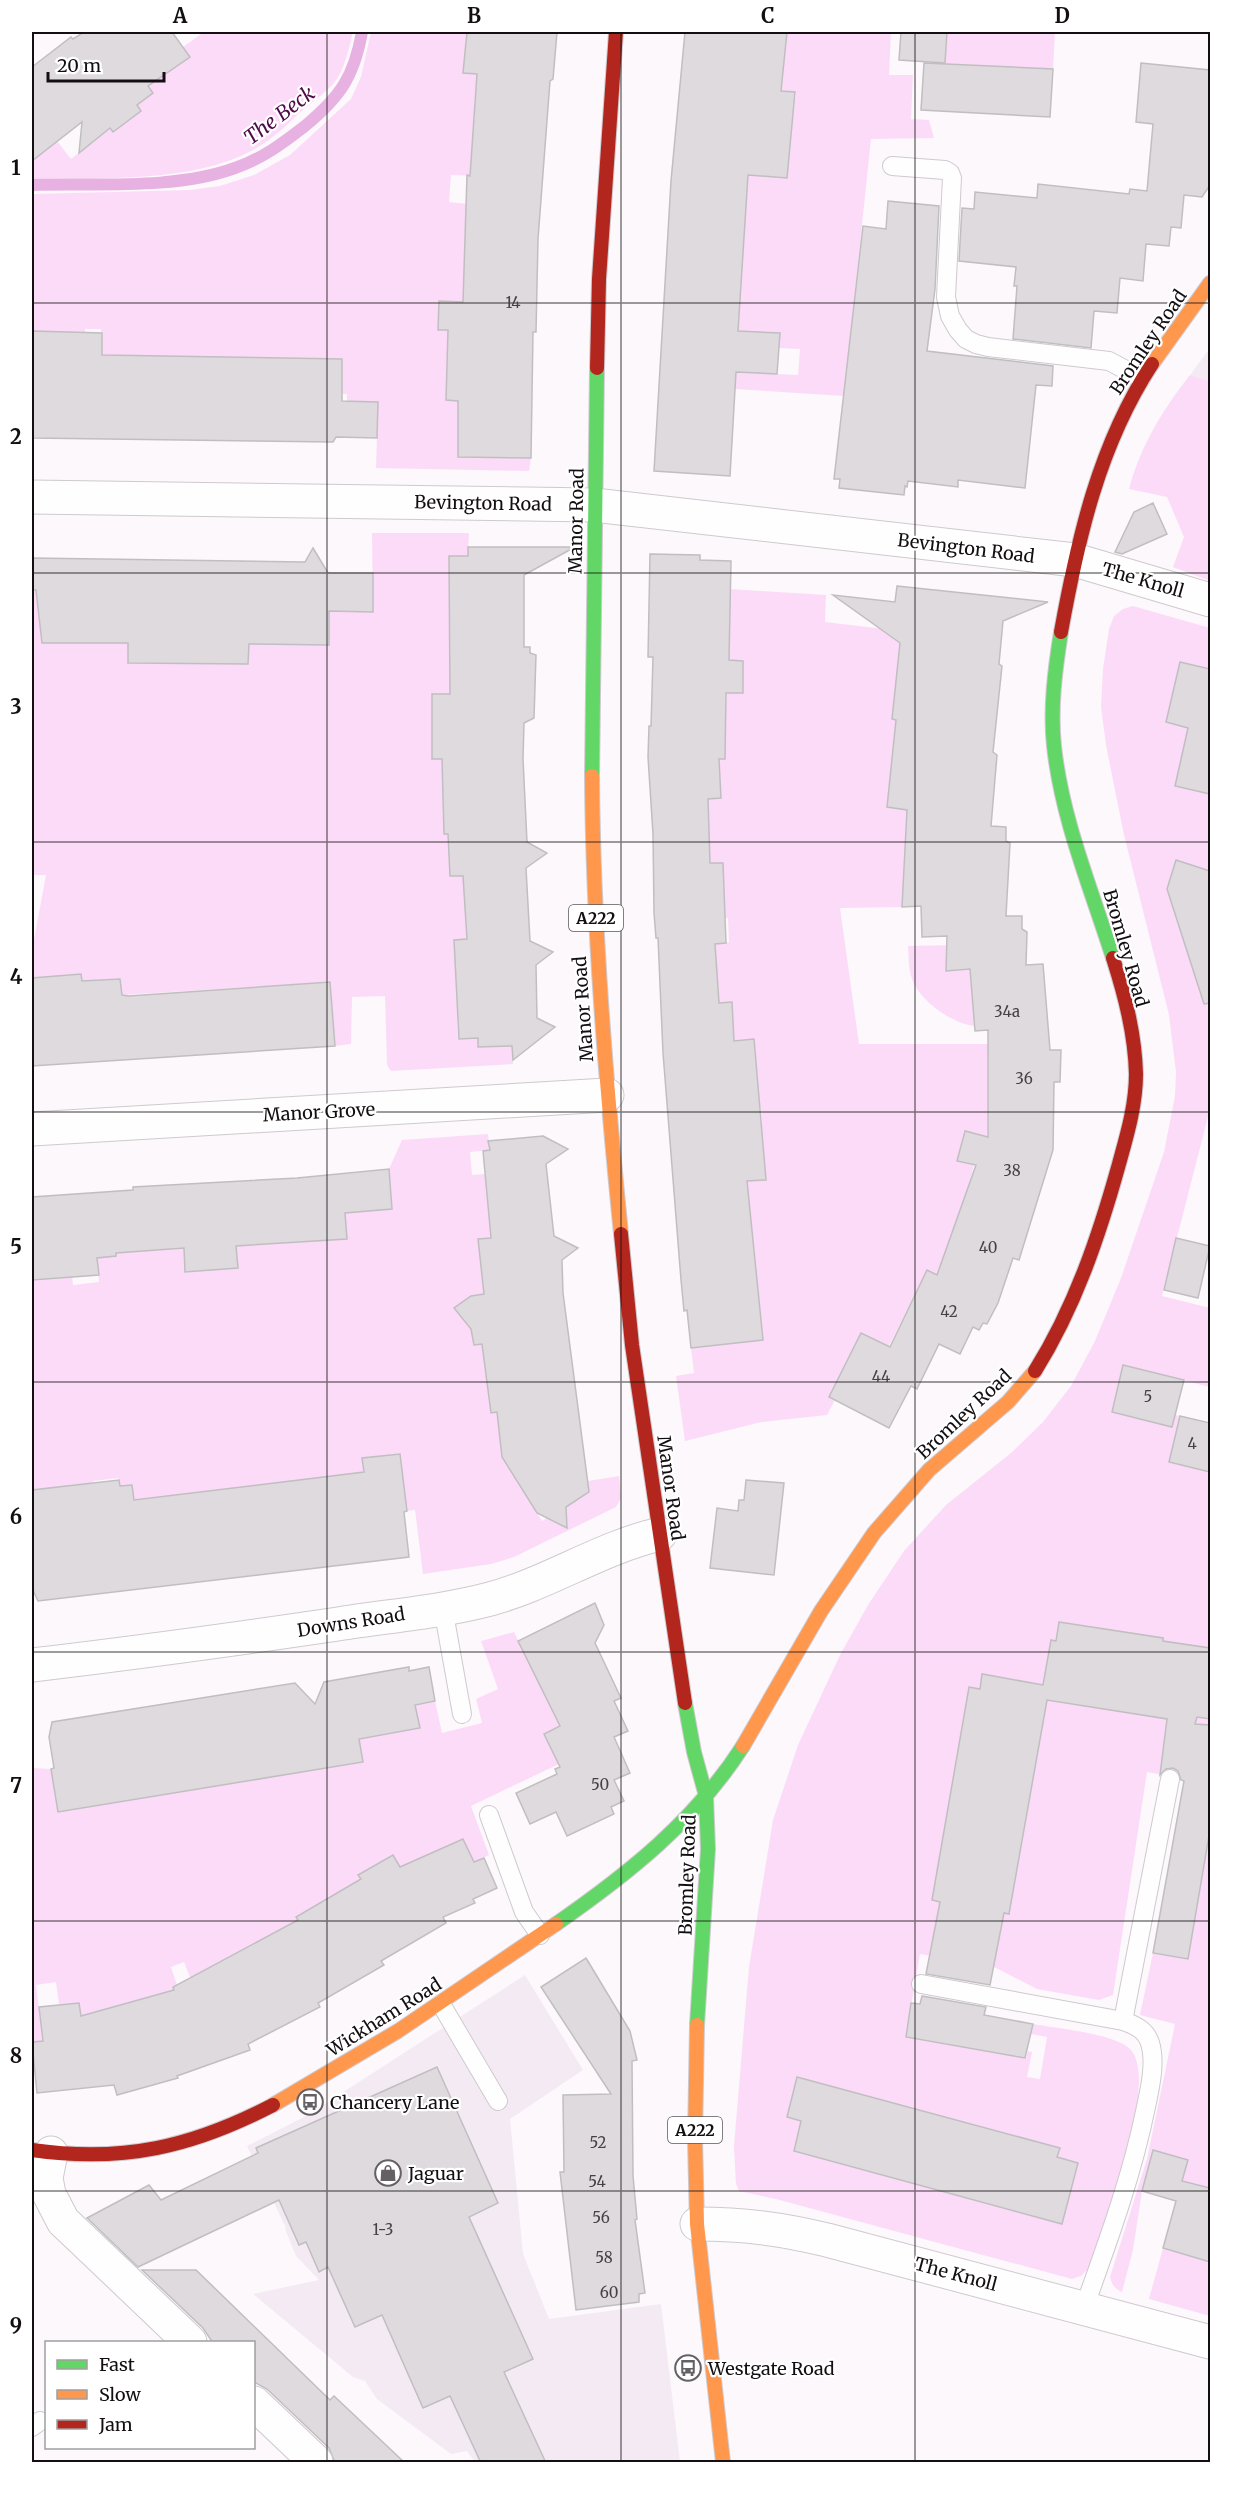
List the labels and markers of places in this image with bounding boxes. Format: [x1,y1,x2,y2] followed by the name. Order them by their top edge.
[295,2087,325,2117] bus stop icon: Chancery Lane
[330,2091,459,2114] place label: Chancery Lane
[373,2158,403,2188] shop icon: Jaguar
[407,2162,464,2185] place label: Jaguar
[673,2353,703,2383] bus stop icon: Westgate Road
[707,2357,835,2380] place label: Westgate Road

